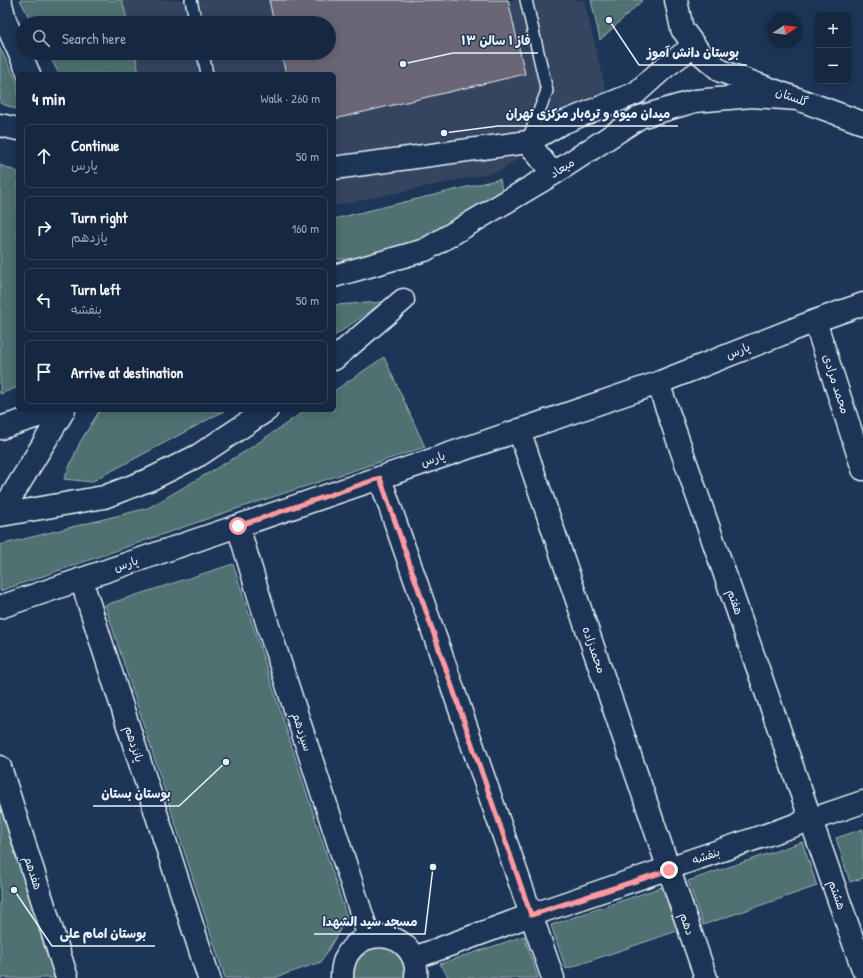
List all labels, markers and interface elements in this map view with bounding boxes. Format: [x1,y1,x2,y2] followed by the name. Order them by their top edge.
[767,12,803,48] north arrow
[815,12,851,84] map controls
[815,12,851,48] button: +
[16,16,336,60] search box
[30,27,52,49] icon: search
[62,28,126,49] text: Search here
[453,28,538,53] callout: فاز ۱ سالن ۱۳
[461,31,531,49] text: فاز ۱ سالن ۱۳
[639,40,747,65] callout: بوستان دانش آموز
[646,43,739,61] text: بوستان دانش آموز
[815,48,851,84] button: −
[773,83,811,110] street label: گلستان
[32,87,65,110] text: 4 min
[261,89,320,107] text: Walk · 260 m
[498,101,678,126] callout: میدان میوه و تره‌بار مرکزی تهران
[506,104,670,122] text: میدان میوه و تره‌بار مرکزی تهران
[71,135,119,156] text: Continue
[33,145,55,167] icon: ahead
[296,147,319,165] text: 50 m
[546,153,577,182] street label: میعاد
[71,156,98,174] text: پارس
[71,207,127,228] text: Turn right
[33,217,55,239] icon: right
[291,219,319,237] text: 160 m
[71,228,108,246] text: یازدهم
[71,279,121,300] text: Turn left
[33,289,55,311] icon: left
[296,291,319,309] text: 50 m
[71,300,102,318] text: بنفشه
[723,338,753,363] street label: پارس
[819,352,854,416] street label: محمد مرادی
[33,361,55,383] icon: arrive
[71,362,183,383] text: Arrive at destination
[418,446,447,471] street label: پارس
[229,517,247,535] route start
[111,551,140,576] street label: پارس
[722,587,748,617] street label: هفتم
[579,624,610,676] street label: محمدزاده
[287,710,317,754] street label: سیزدهم
[120,723,148,765] street label: پانزدهم
[93,781,179,806] callout: بوستان بستان
[101,784,171,802] text: بوستان بستان
[690,843,722,868] street label: بنفشه
[19,854,47,893] street label: هفدهم
[660,861,678,879] route end
[824,878,851,913] street label: هشتم
[314,909,425,934] callout: مسجد سید الشهدا
[675,910,699,938] street label: دهم
[322,912,418,930] text: مسجد سید الشهدا
[52,921,155,946] callout: بوستان امام علی
[60,924,147,944] text: بوستان امام علی

